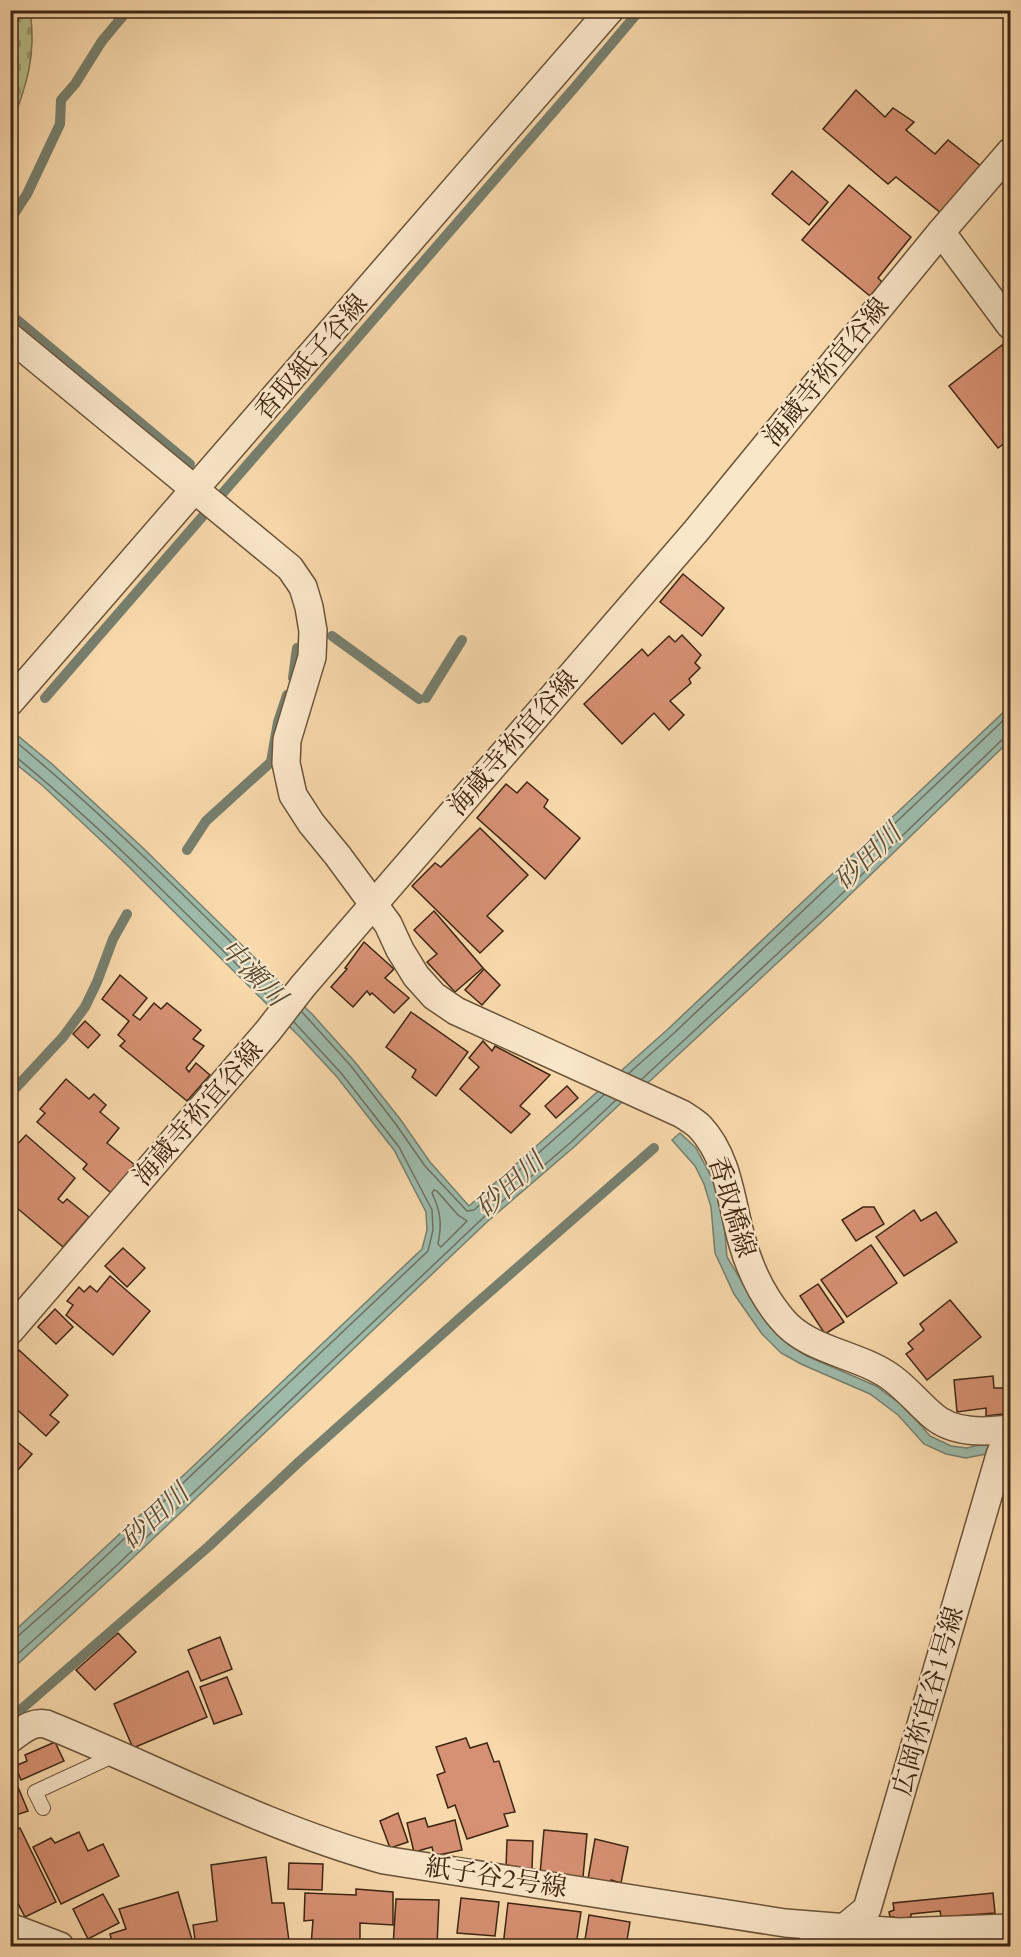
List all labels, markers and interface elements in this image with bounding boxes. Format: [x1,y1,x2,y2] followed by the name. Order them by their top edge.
[247,287,375,427] street label: 香取紙子谷線
[755,290,897,454] street label: 海蔵寺祢宜谷線
[440,663,586,823] street label: 海蔵寺祢宜谷線
[826,813,912,898] water label: 砂田川
[212,931,297,1017] water label: 中瀬川
[125,1033,271,1193] street label: 海蔵寺祢宜谷線
[468,1142,555,1226] water label: 砂田川
[700,1152,764,1262] street label: 香取橋線
[113,1474,199,1558] water label: 砂田川
[884,1602,972,1800] street label: 広岡祢宜谷1号線
[422,1849,570,1905] street label: 紙子谷2号線

